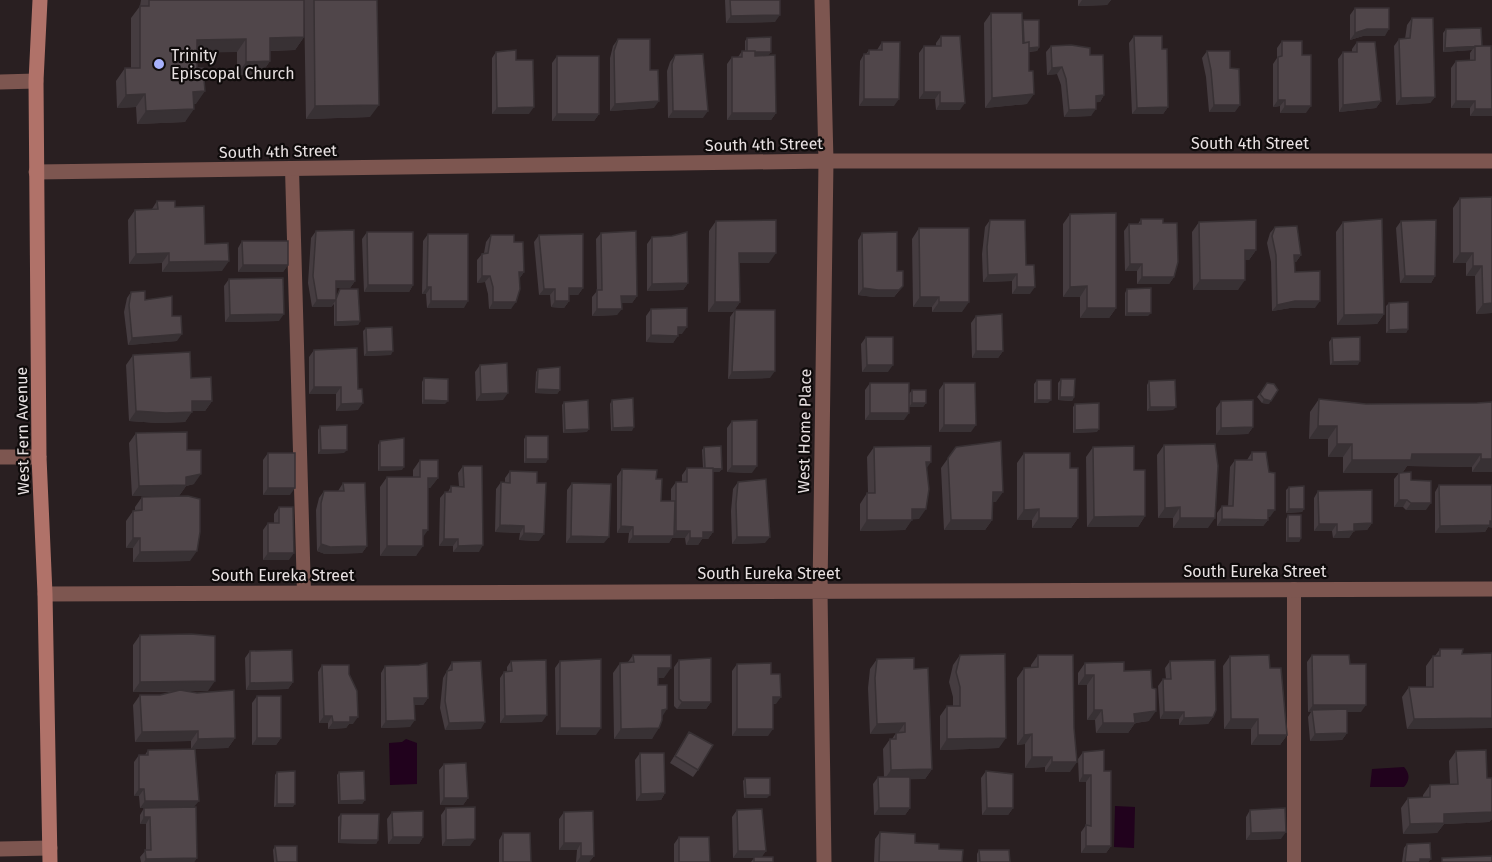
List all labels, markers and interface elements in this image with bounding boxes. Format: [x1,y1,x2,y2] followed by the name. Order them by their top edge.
[171,46,295,83] place label: Trinity Episcopal Church
[152,57,166,71] marker: Trinity Episcopal Church
[705,134,823,155] street label: South 4th Street
[1191,134,1309,153] street label: South 4th Street
[219,141,337,162] street label: South 4th Street
[12,367,33,495] street label: West Fern Avenue
[794,369,815,493] street label: West Home Place
[1183,562,1327,581] street label: South Eureka Street
[697,564,841,583] street label: South Eureka Street
[211,566,355,585] street label: South Eureka Street

